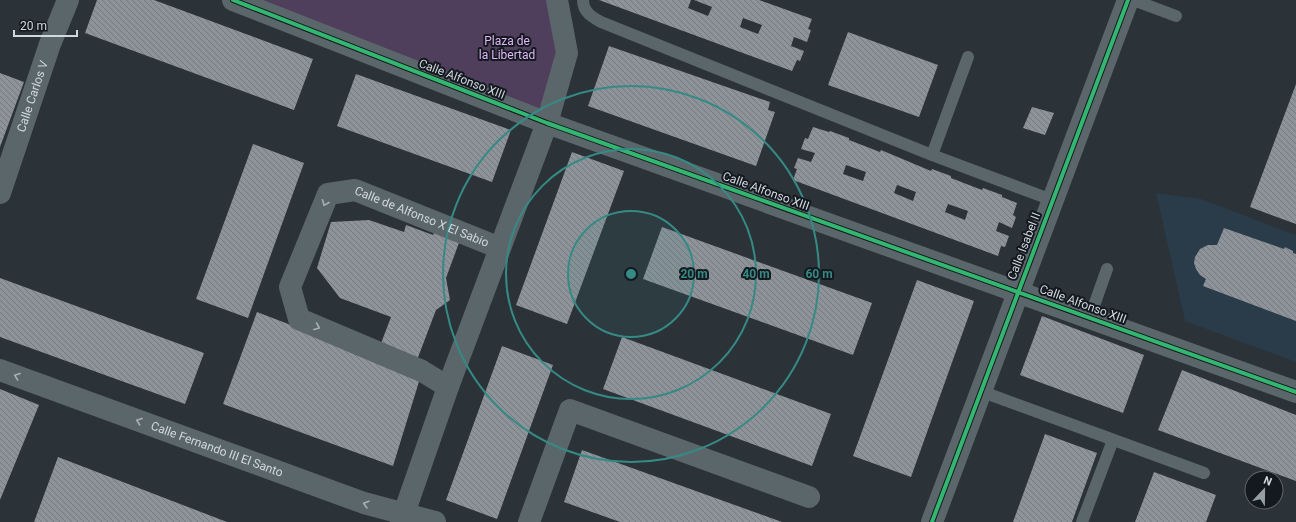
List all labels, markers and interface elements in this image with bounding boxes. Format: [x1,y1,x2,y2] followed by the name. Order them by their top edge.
[14,12,77,38] scale bar
[20,19,47,33] text: 20 m
[479,34,535,62] park label: Plaza de la Libertad
[417,56,507,102] street label: Calle Alfonso XIII
[14,58,51,134] street label: Calle Carlos V
[721,169,811,213] street label: Calle Alfonso XIII
[353,184,491,250] street label: Calle de Alfonso X El Sabio
[321,199,329,206] one-way arrow
[1005,210,1043,282] street label: Calle Isabel II
[624,267,638,281] centre of rings
[680,267,708,281] text: 20 m
[742,267,770,281] text: 40 m
[805,267,833,281] text: 60 m
[1038,282,1128,326] street label: Calle Alfonso XIII
[313,322,320,330] one-way arrow
[13,373,20,381] one-way arrow
[136,417,143,426] one-way arrow
[149,419,285,480] street label: Calle Fernando III El Santo
[1244,470,1284,510] north arrow
[1262,474,1274,489] text: N
[363,500,370,509] one-way arrow

